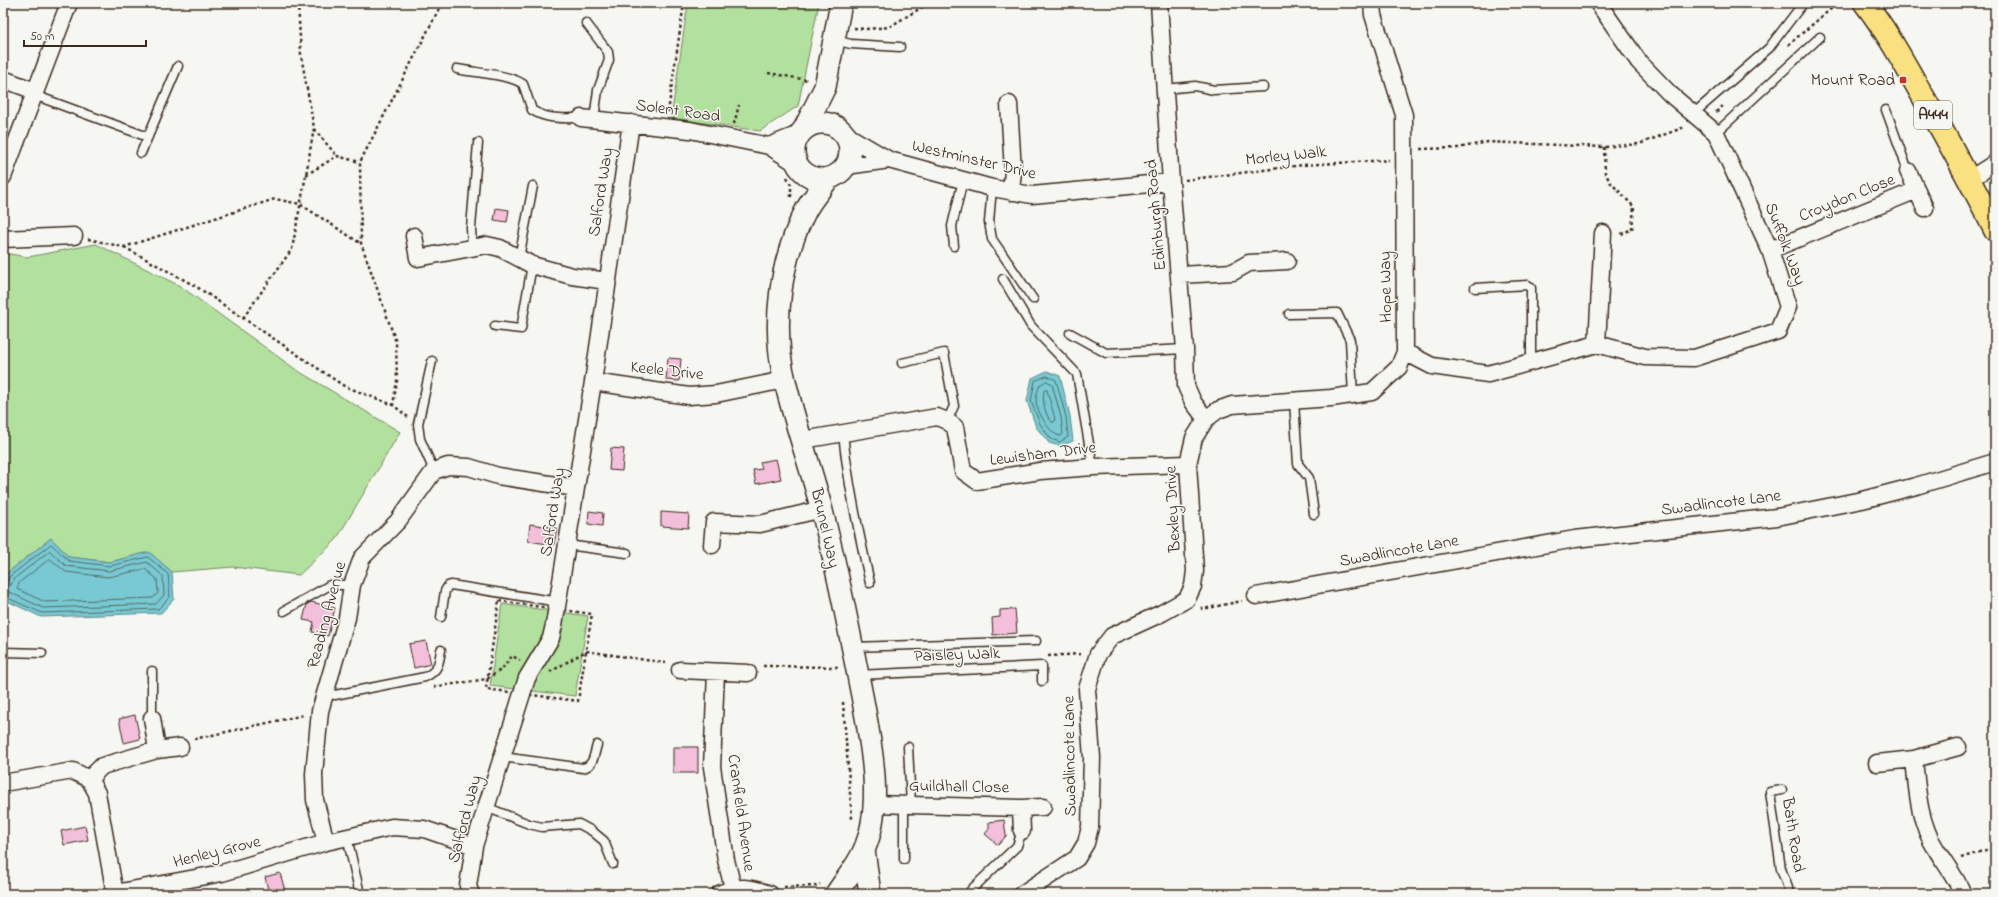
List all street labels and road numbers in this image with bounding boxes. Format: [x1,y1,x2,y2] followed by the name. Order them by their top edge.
[634,93,722,129] street label: Solent Road
[1914,101,1952,129] road number: A444
[909,134,1039,187] street label: Westminster Drive
[1244,139,1328,174] street label: Morley Walk
[582,146,621,238] street label: Salford Way
[1139,158,1175,272] street label: Edinburgh Road
[1795,167,1900,230] street label: Croydon Close
[1757,199,1812,289] street label: Suffolk Way
[1373,251,1400,323] street label: Hope Way
[629,355,705,387] street label: Keele Drive
[988,435,1098,473] street label: Lewisham Drive
[1158,465,1189,554] street label: Bexley Drive
[534,466,573,558] street label: Salford Way
[1660,483,1783,523] street label: Swadlincote Lane
[802,485,846,571] street label: Brunel Way
[1337,528,1461,574] street label: Swadlincote Lane
[301,558,355,672] street label: Reading Avenue
[913,641,1001,670] street label: Paisley Walk
[1056,695,1084,816] street label: Swadlincote Lane
[720,753,762,874] street label: Cranfield Avenue
[441,773,490,866] street label: Salford Way
[909,774,1010,800] street label: Guildhall Close
[1775,795,1811,875] street label: Bath Road
[171,829,264,876] street label: Henley Grove

